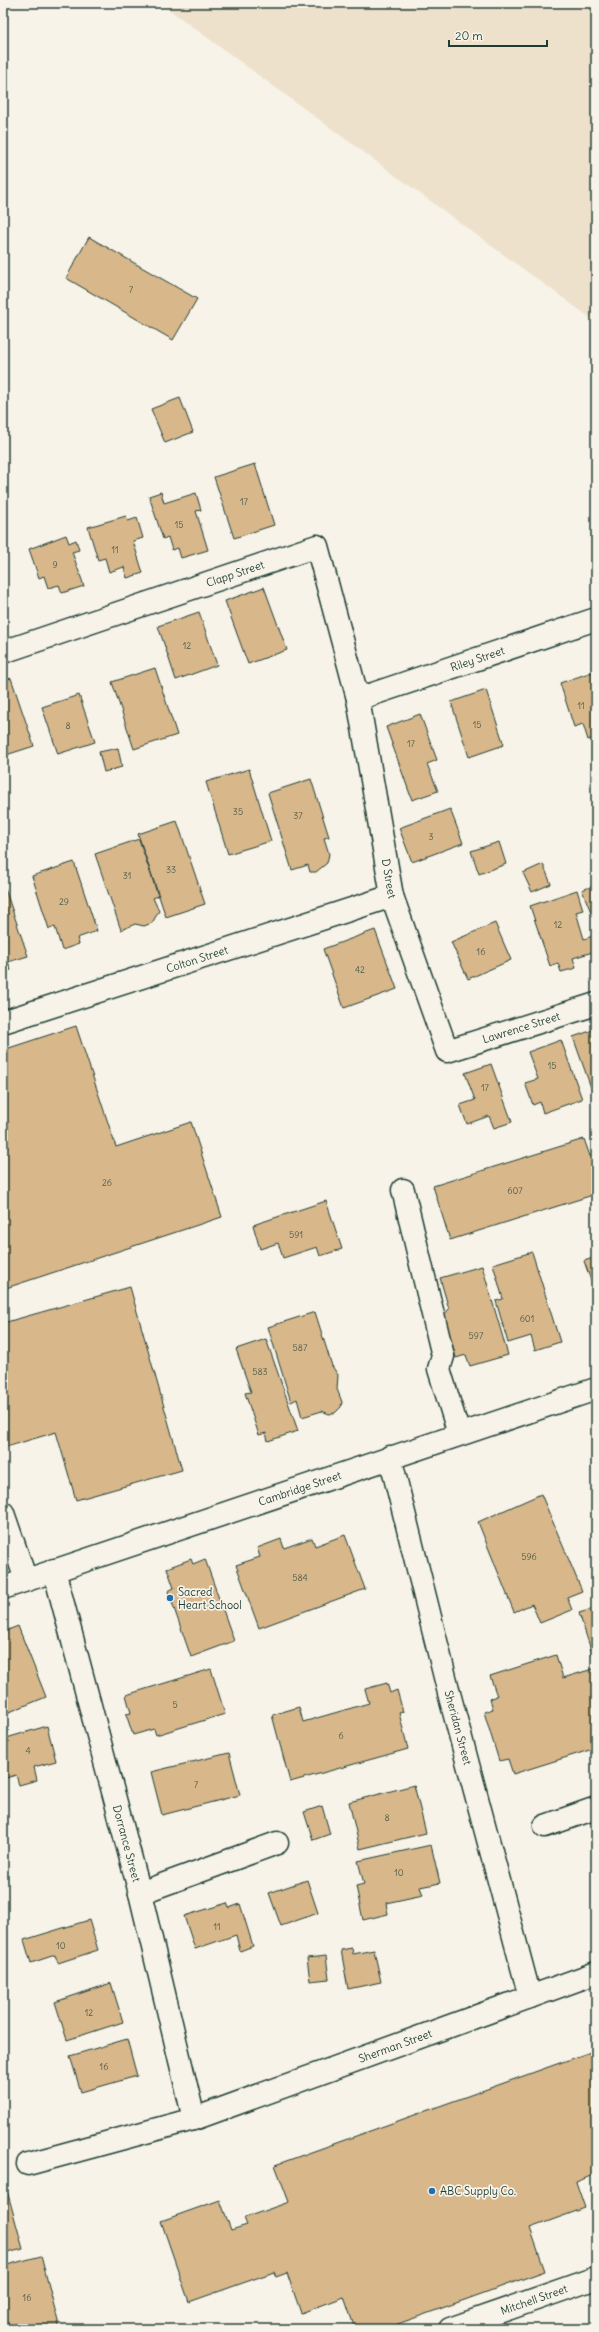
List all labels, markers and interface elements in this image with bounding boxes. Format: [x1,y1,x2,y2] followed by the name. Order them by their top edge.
[449,22,547,48] scale bar
[455,28,483,43] text: 20 m
[129,284,134,295] house number: 7
[240,496,249,507] house number: 17
[175,519,183,530] house number: 15
[111,544,119,555] house number: 11
[204,557,266,590] street label: Clapp Street
[52,559,58,570] house number: 9
[183,640,191,651] house number: 12
[449,643,507,674] street label: Riley Street
[577,700,585,711] house number: 11
[473,719,481,730] house number: 15
[65,720,71,731] house number: 8
[407,738,416,749] house number: 17
[233,806,243,817] house number: 35
[293,810,303,821] house number: 37
[428,831,434,842] house number: 3
[379,858,399,901] street label: D Street
[166,864,176,875] house number: 33
[123,870,131,881] house number: 31
[59,896,69,907] house number: 29
[554,919,562,930] house number: 12
[164,943,230,976] street label: Colton Street
[477,946,485,957] house number: 16
[355,964,365,975] house number: 42
[481,1009,562,1046] street label: Lawrence Street
[548,1060,556,1071] house number: 15
[481,1082,490,1093] house number: 17
[102,1177,112,1188] house number: 26
[507,1185,523,1196] house number: 607
[289,1229,303,1240] house number: 591
[520,1313,534,1324] house number: 601
[469,1330,484,1341] house number: 597
[293,1342,308,1353] house number: 587
[252,1366,268,1377] house number: 583
[256,1468,343,1509] street label: Cambridge Street
[521,1551,537,1562] house number: 596
[292,1572,308,1583] house number: 584
[178,1585,242,1612] place label: Sacred Heart School
[165,1593,175,1603] marker: Sacred Heart School
[442,1689,475,1767] street label: Sheridan Street
[172,1699,178,1710] house number: 5
[338,1730,344,1741] house number: 6
[25,1745,31,1756] house number: 4
[194,1779,199,1790] house number: 7
[110,1804,144,1884] street label: Dorrance Street
[384,1812,390,1823] house number: 8
[394,1867,404,1878] house number: 10
[213,1921,221,1932] house number: 11
[56,1940,66,1951] house number: 10
[85,2007,93,2018] house number: 12
[356,2026,434,2066] street label: Sherman Street
[100,2061,108,2072] house number: 16
[440,2184,516,2198] place label: ABC Supply Co.
[427,2186,437,2196] marker: ABC Supply Co.
[499,2281,570,2318] street label: Mitchell Street
[23,2292,31,2303] house number: 16

